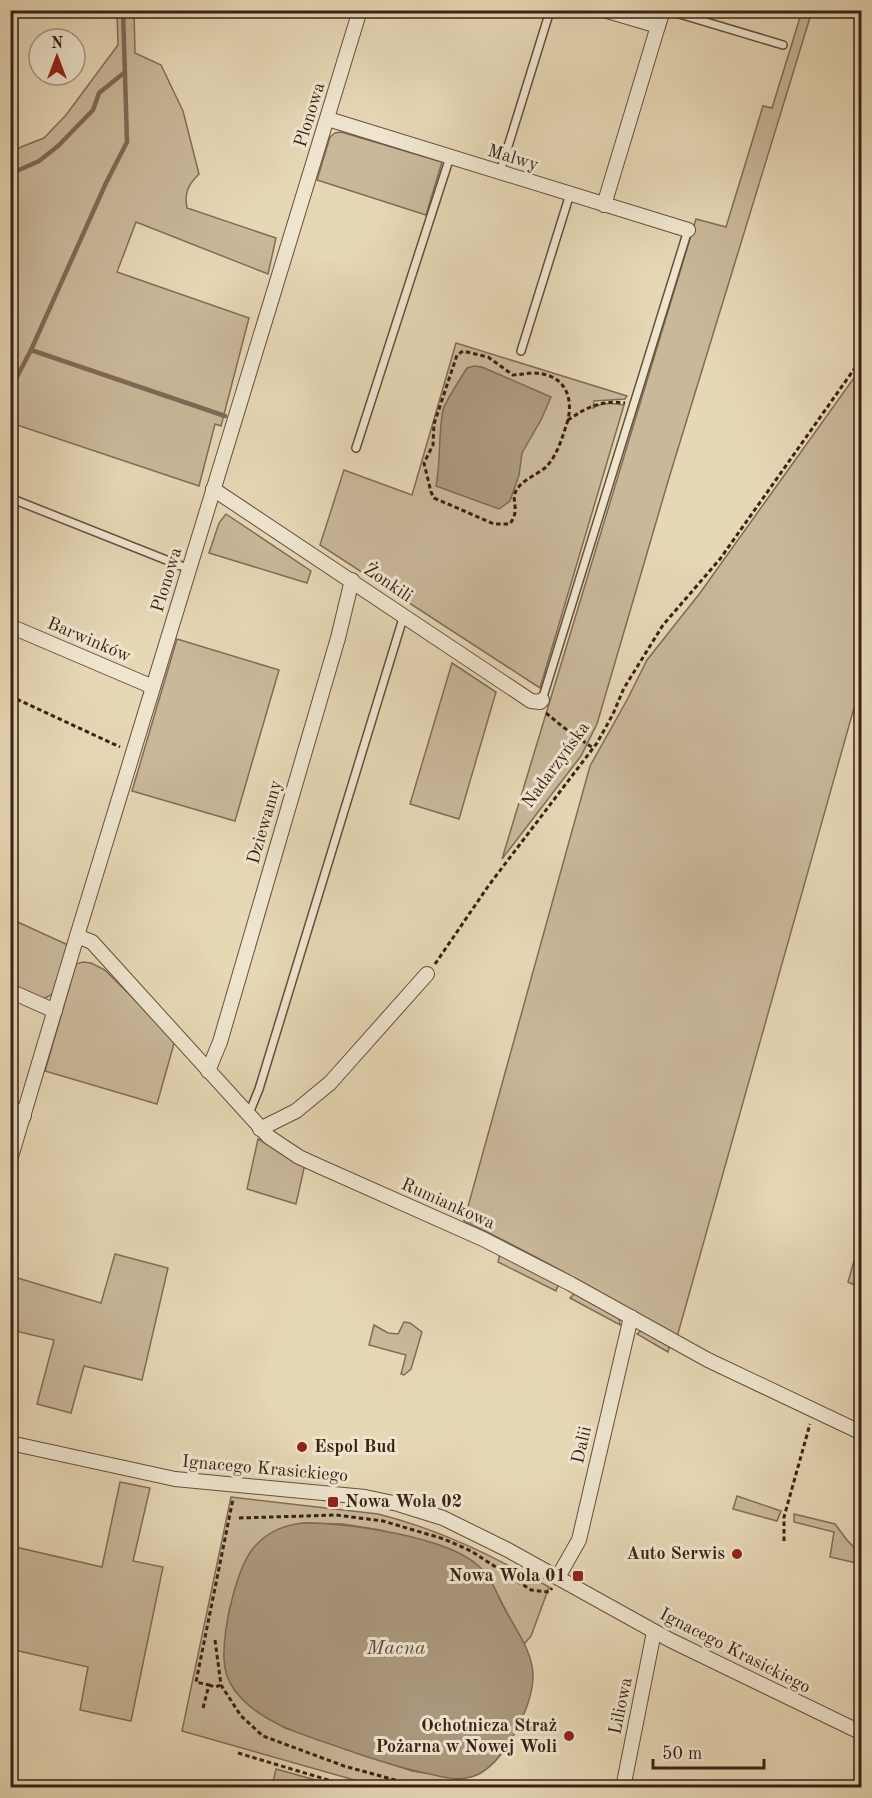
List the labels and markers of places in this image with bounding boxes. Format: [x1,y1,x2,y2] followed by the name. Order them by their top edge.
[314,1438,396,1456] place label: Espol Bud
[295,1440,309,1454] marker: Espol Bud
[345,1493,462,1511] place label: Nowa Wola 02
[326,1495,340,1509] marker: Nowa Wola 02
[626,1545,725,1563] place label: Auto Serwis
[730,1547,744,1561] marker: Auto Serwis
[449,1567,566,1585] place label: Nowa Wola 01
[571,1569,585,1583] marker: Nowa Wola 01
[375,1717,557,1756] place label: Ochotnicza Straż Pożarna w Nowej Woli
[562,1729,576,1743] marker: Ochotnicza Straż Pożarna w Nowej Woli

